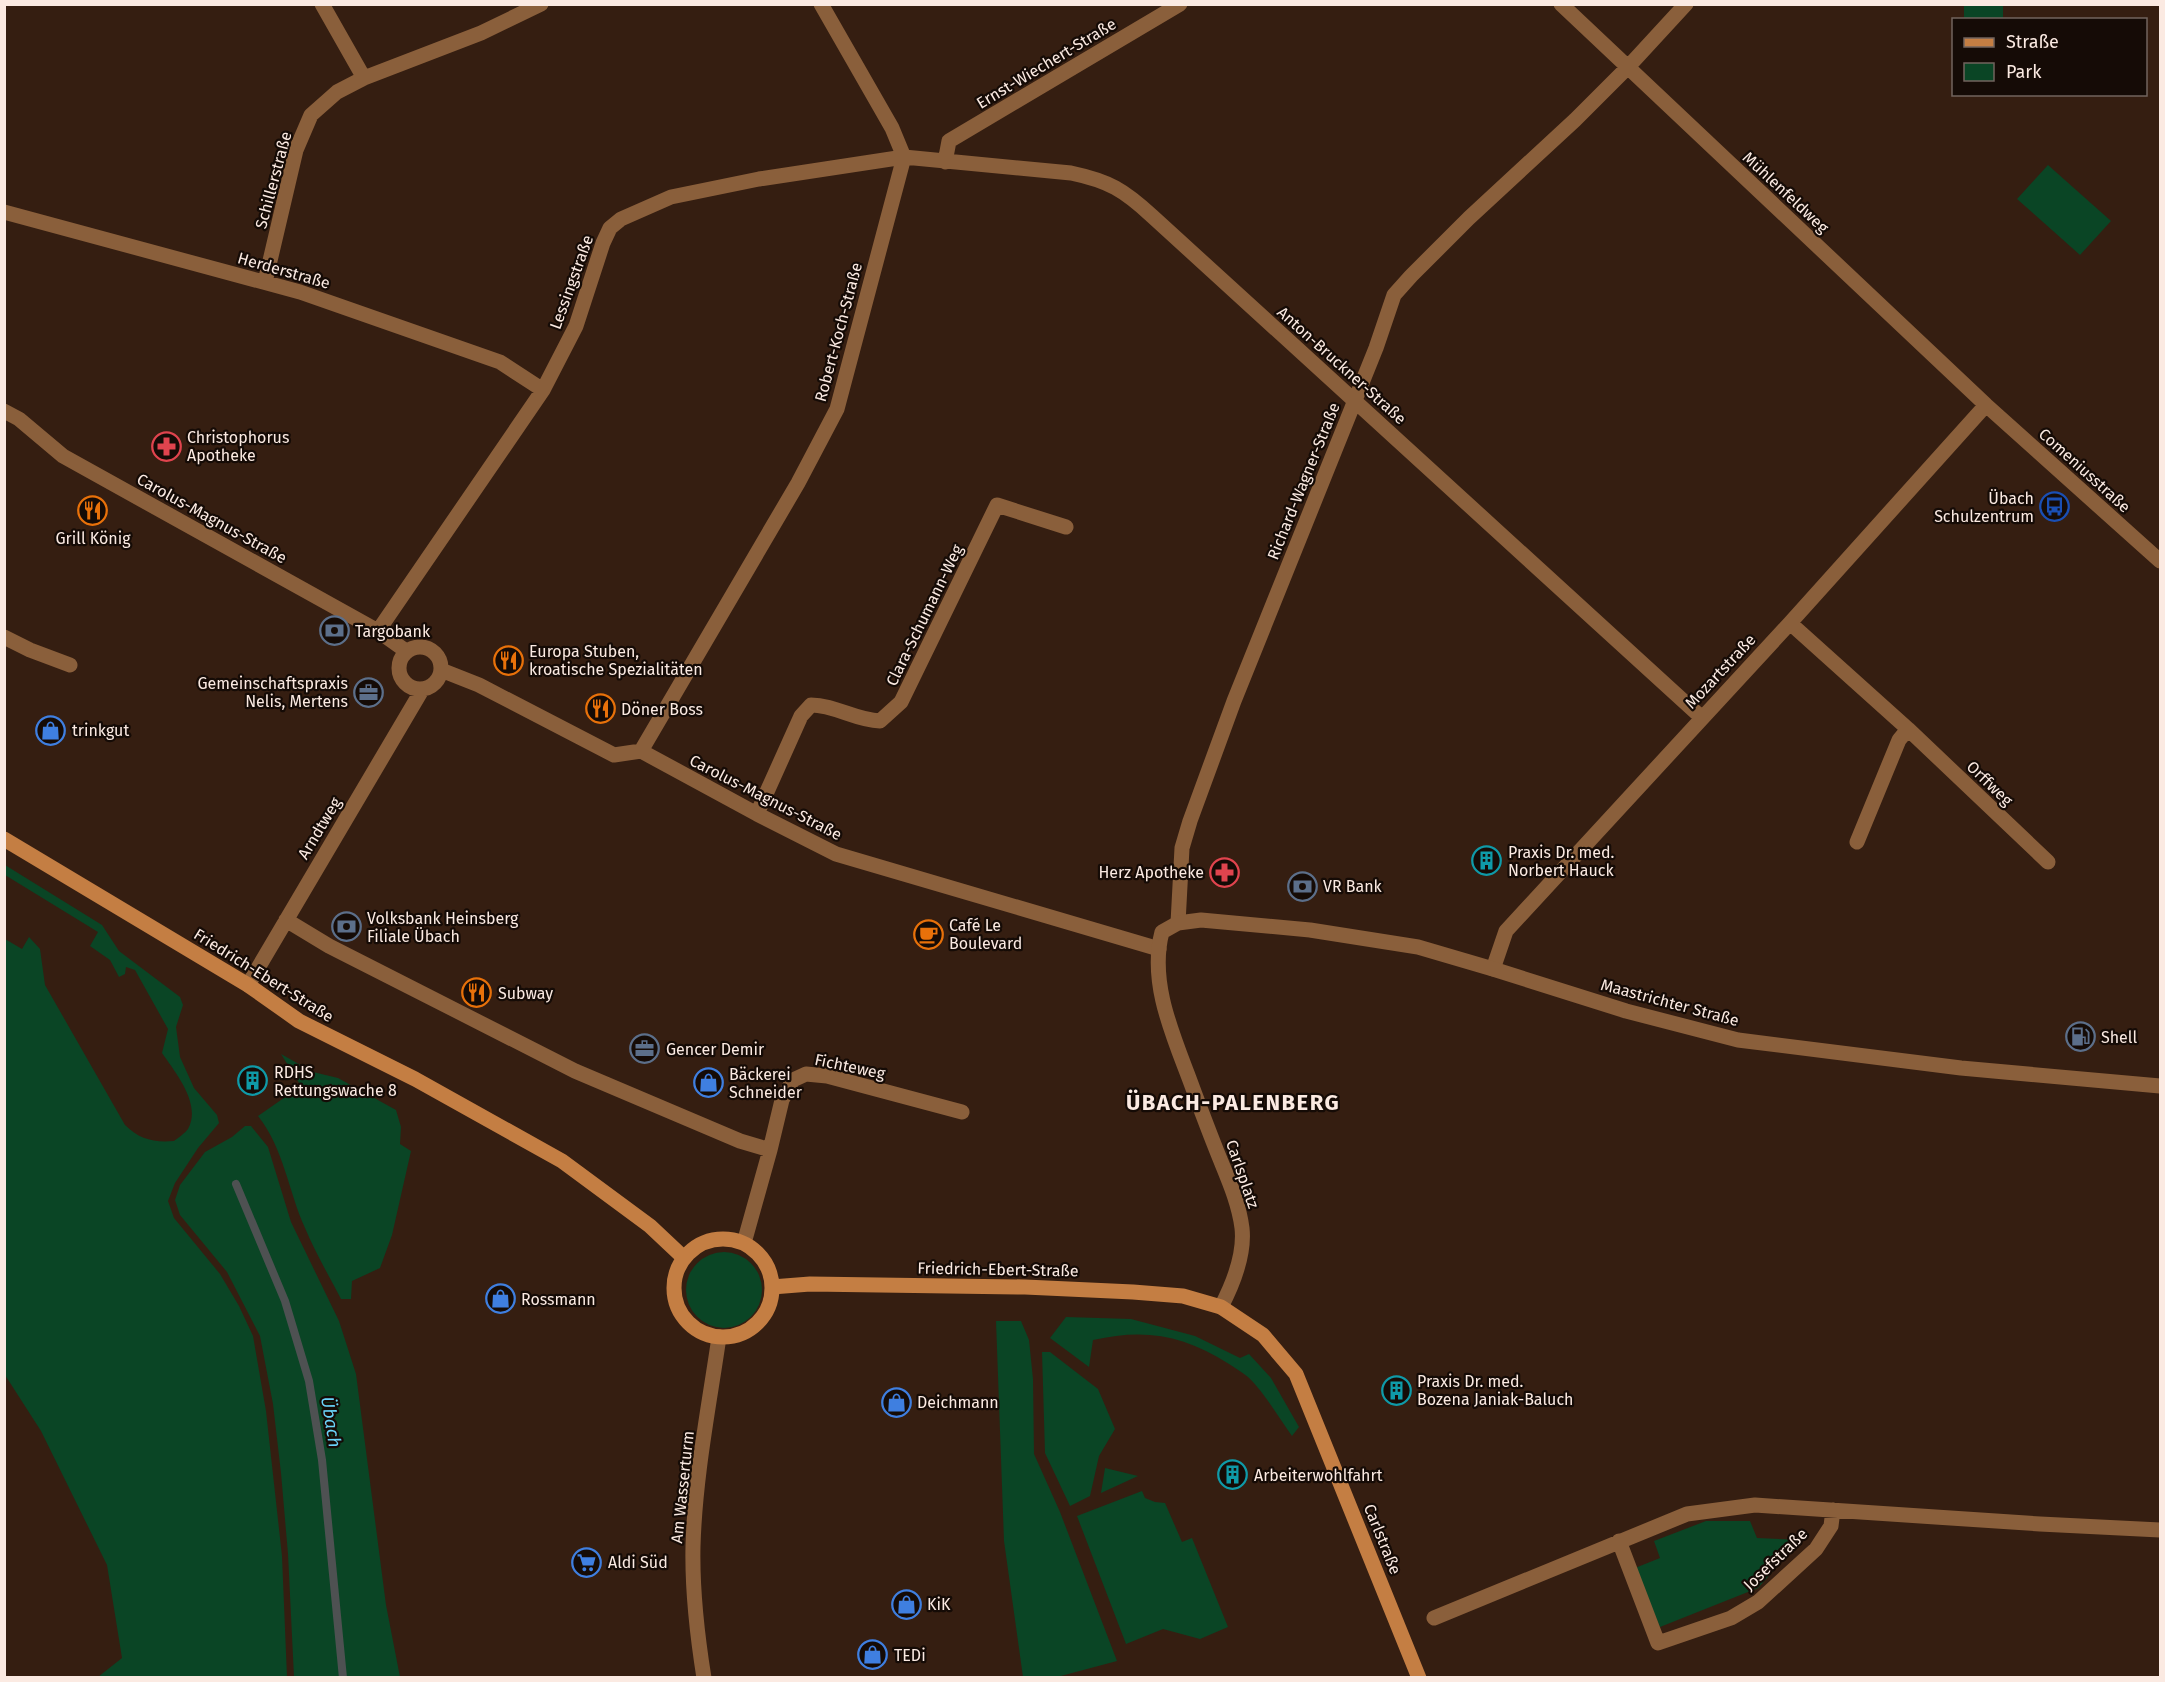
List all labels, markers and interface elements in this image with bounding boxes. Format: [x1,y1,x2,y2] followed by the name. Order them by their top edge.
[973,14,1119,113] street label: Ernst-Wiechert-Straße
[1952,18,2147,96] legend
[2006,31,2059,53] text: Straße
[2006,61,2042,83] text: Park
[251,129,296,231] street label: Schillerstraße
[1739,148,1833,237] street label: Mühlenfeldweg
[546,232,597,332] street label: Lessingstraße
[235,248,332,293] street label: Herderstraße
[811,261,866,404] street label: Robert-Koch-Straße
[1273,302,1410,428] street label: Anton-Bruckner-Straße
[1263,400,1344,563] street label: Richard-Wagner-Straße
[2035,424,2134,516] street label: Comeniusstraße
[187,428,289,465] place label: Christophorus Apotheke
[150,430,182,462] pharmacy icon: Christophorus Apotheke
[133,469,290,568] street label: Carolus-Magnus-Straße
[1934,489,2034,526] place label: Übach Schulzentrum
[2039,491,2071,523] bus stop icon: Übach Schulzentrum
[77,494,109,526] restaurant icon: Grill König
[55,529,131,548] place label: Grill König
[882,541,967,689] street label: Clara-Schumann-Weg
[318,615,350,647] bank icon: Targobank
[355,622,431,641] place label: Targobank
[1681,630,1760,713] street label: Mozartstraße
[529,642,703,679] place label: Europa Stuben, kroatische Spezialitäten
[492,644,524,676] restaurant icon: Europa Stuben, kroatische Spezialitäten
[197,674,348,711] place label: Gemeinschaftspraxis Nelis, Mertens
[353,676,385,708] office icon: Gemeinschaftspraxis Nelis, Mertens
[584,693,616,725] restaurant icon: Döner Boss
[621,700,703,719] place label: Döner Boss
[35,714,67,746] shop icon: trinkgut
[72,721,129,740] place label: trinkgut
[686,751,845,844] street label: Carolus-Magnus-Straße
[1963,757,2017,810] street label: Orffweg
[294,793,346,863] street label: Arndtweg
[1508,843,1615,880] place label: Praxis Dr. med. Norbert Hauck
[1471,845,1503,877] building icon: Praxis Dr. med. Norbert Hauck
[1209,856,1241,888] pharmacy icon: Herz Apotheke
[1098,863,1204,882] place label: Herz Apotheke
[1286,870,1318,902] bank icon: VR Bank
[1323,877,1383,896] place label: VR Bank
[367,909,519,946] place label: Volksbank Heinsberg Filiale Übach
[330,911,362,943] bank icon: Volksbank Heinsberg Filiale Übach
[949,916,1022,953] place label: Café Le Boulevard
[912,918,944,950] cafe icon: Café Le Boulevard
[190,925,337,1026] street label: Friedrich-Ebert-Straße
[1599,975,1741,1030] street label: Maastrichter Straße
[461,977,493,1009] restaurant icon: Subway
[498,984,553,1003] place label: Subway
[2064,1021,2096,1053] fuel station icon: Shell
[2101,1028,2138,1047] place label: Shell
[629,1033,661,1065] office icon: Gencer Demir
[666,1040,765,1059] place label: Gencer Demir
[813,1050,888,1083] street label: Fichteweg
[274,1063,397,1100] place label: RDHS Rettungswache 8
[237,1065,269,1097] building icon: RDHS Rettungswache 8
[729,1065,803,1102] place label: Bäckerei Schneider
[692,1067,724,1099] shop icon: Bäckerei Schneider
[1126,1089,1340,1116] district label: ÜBACH-PALENBERG
[1222,1137,1263,1211] street label: Carlsplatz
[917,1259,1079,1280] street label: Friedrich-Ebert-Straße
[484,1283,516,1315] shop icon: Rossmann
[521,1290,596,1309] place label: Rossmann
[1417,1372,1573,1409] place label: Praxis Dr. med. Bozena Janiak-Baluch
[1380,1374,1412,1406] building icon: Praxis Dr. med. Bozena Janiak-Baluch
[880,1386,912,1418] shop icon: Deichmann
[917,1393,999,1412] place label: Deichmann
[316,1395,346,1449] water label: Übach
[667,1430,698,1544] street label: Am Wasserturm
[1217,1459,1249,1491] building icon: Arbeiterwohlfahrt
[1254,1466,1383,1485] place label: Arbeiterwohlfahrt
[1360,1501,1405,1577] street label: Carlstraße
[1739,1524,1811,1594] street label: Josefstraße
[571,1546,603,1578] supermarket icon: Aldi Süd
[608,1553,668,1572] place label: Aldi Süd
[890,1588,922,1620] shop icon: KiK
[927,1595,951,1614] place label: KiK
[857,1639,889,1671] shop icon: TEDi
[894,1646,926,1665] place label: TEDi

